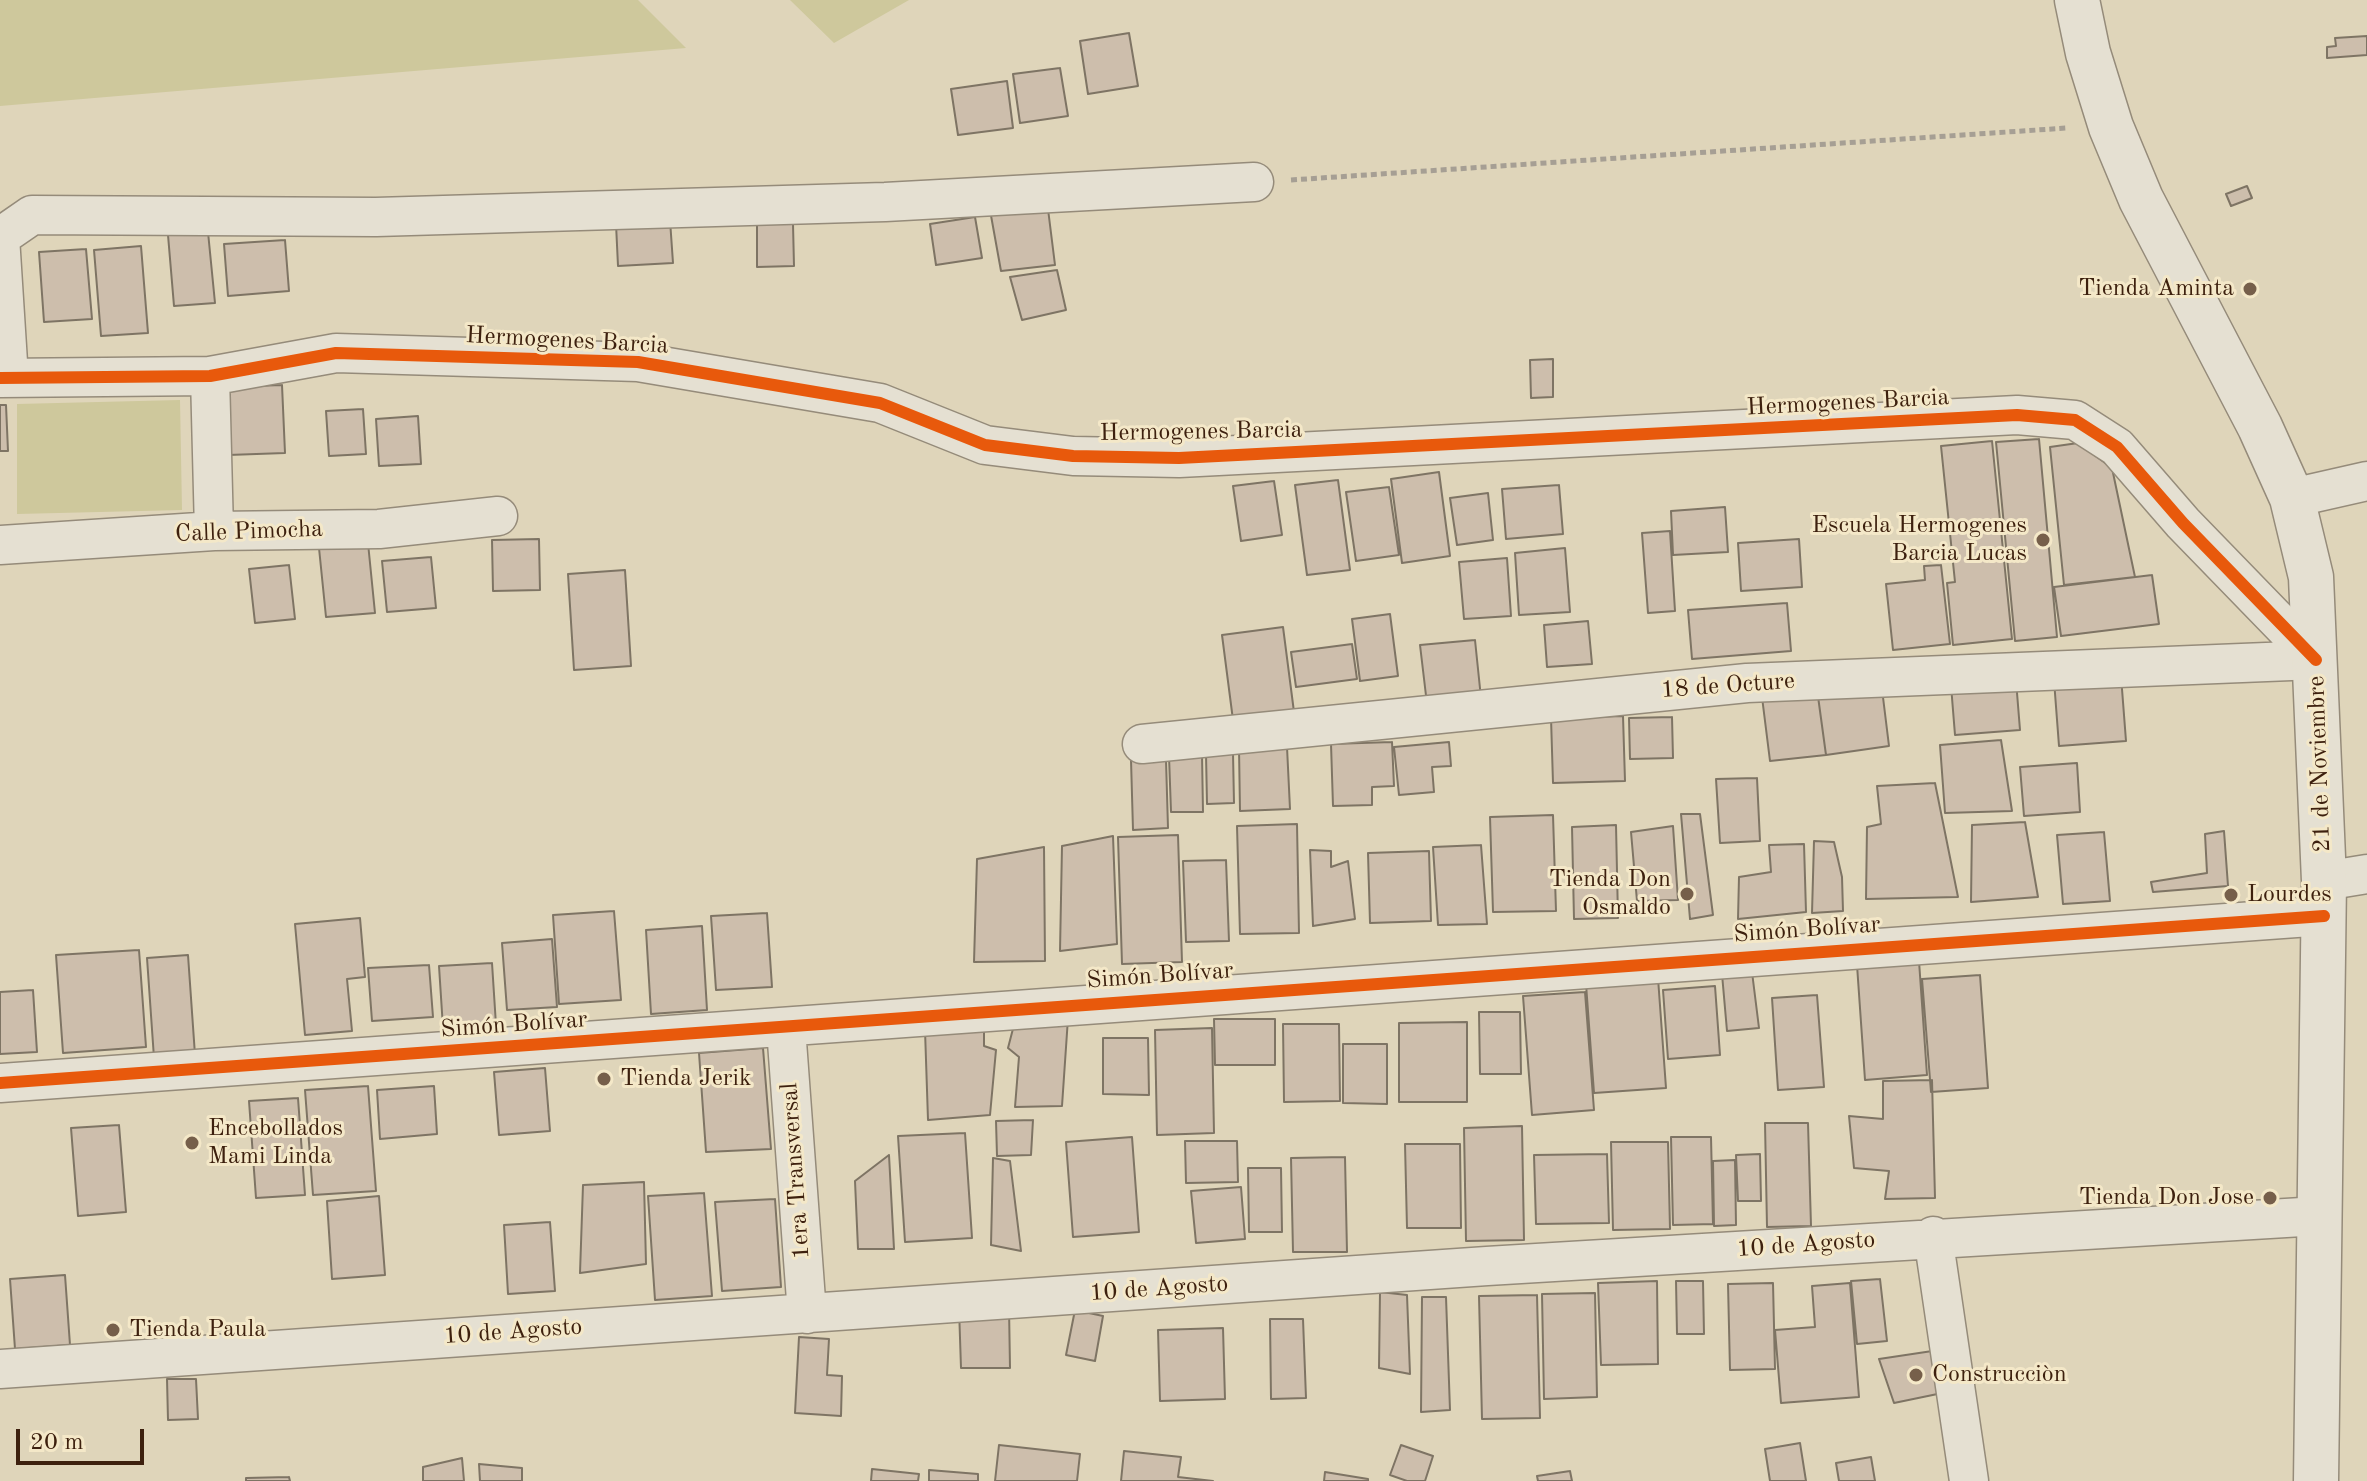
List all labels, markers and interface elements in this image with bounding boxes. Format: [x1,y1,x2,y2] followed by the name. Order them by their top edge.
[2078,275,2234,303] place label: Tienda Aminta
[2241,280,2259,298] marker: Tienda Aminta
[465,321,669,361] street label: Hermogenes Barcia
[1746,383,1950,423] street label: Hermogenes Barcia
[1099,416,1303,448] street label: Hermogenes Barcia
[1811,512,2027,568] place label: Escuela Hermogenes Barcia Lucas
[175,515,323,549] street label: Calle Pimocha
[2034,531,2052,549] marker: Escuela Hermogenes Barcia Lucas
[1660,667,1796,705] street label: 18 de Octure
[2303,675,2337,853] street label: 21 de Noviembre
[1549,866,1671,922] place label: Tienda Don Osmaldo
[2247,881,2332,909] place label: Lourdes
[1678,885,1696,903] marker: Tienda Don Osmaldo
[2222,886,2240,904] marker: Lourdes
[1733,911,1881,949] street label: Simón Bolívar
[1086,957,1234,995] street label: Simón Bolívar
[440,1006,588,1044] street label: Simón Bolívar
[620,1065,752,1093] place label: Tienda Jerik
[595,1070,613,1088] marker: Tienda Jerik
[775,1082,817,1260] street label: 1era Transversal
[208,1115,343,1171] place label: Encebollados Mami Linda
[183,1134,201,1152] marker: Encebollados Mami Linda
[2079,1184,2254,1212] place label: Tienda Don Jose
[2261,1189,2279,1207] marker: Tienda Don Jose
[1736,1226,1876,1264] street label: 10 de Agosto
[1089,1270,1229,1308] street label: 10 de Agosto
[443,1313,583,1351] street label: 10 de Agosto
[129,1316,266,1344] place label: Tienda Paula
[104,1321,122,1339] marker: Tienda Paula
[1932,1361,2067,1389] place label: Construcciòn
[1907,1366,1925,1384] marker: Construcciòn
[20,1413,148,1463] scale bar
[30,1431,84,1455] text: 20 m

